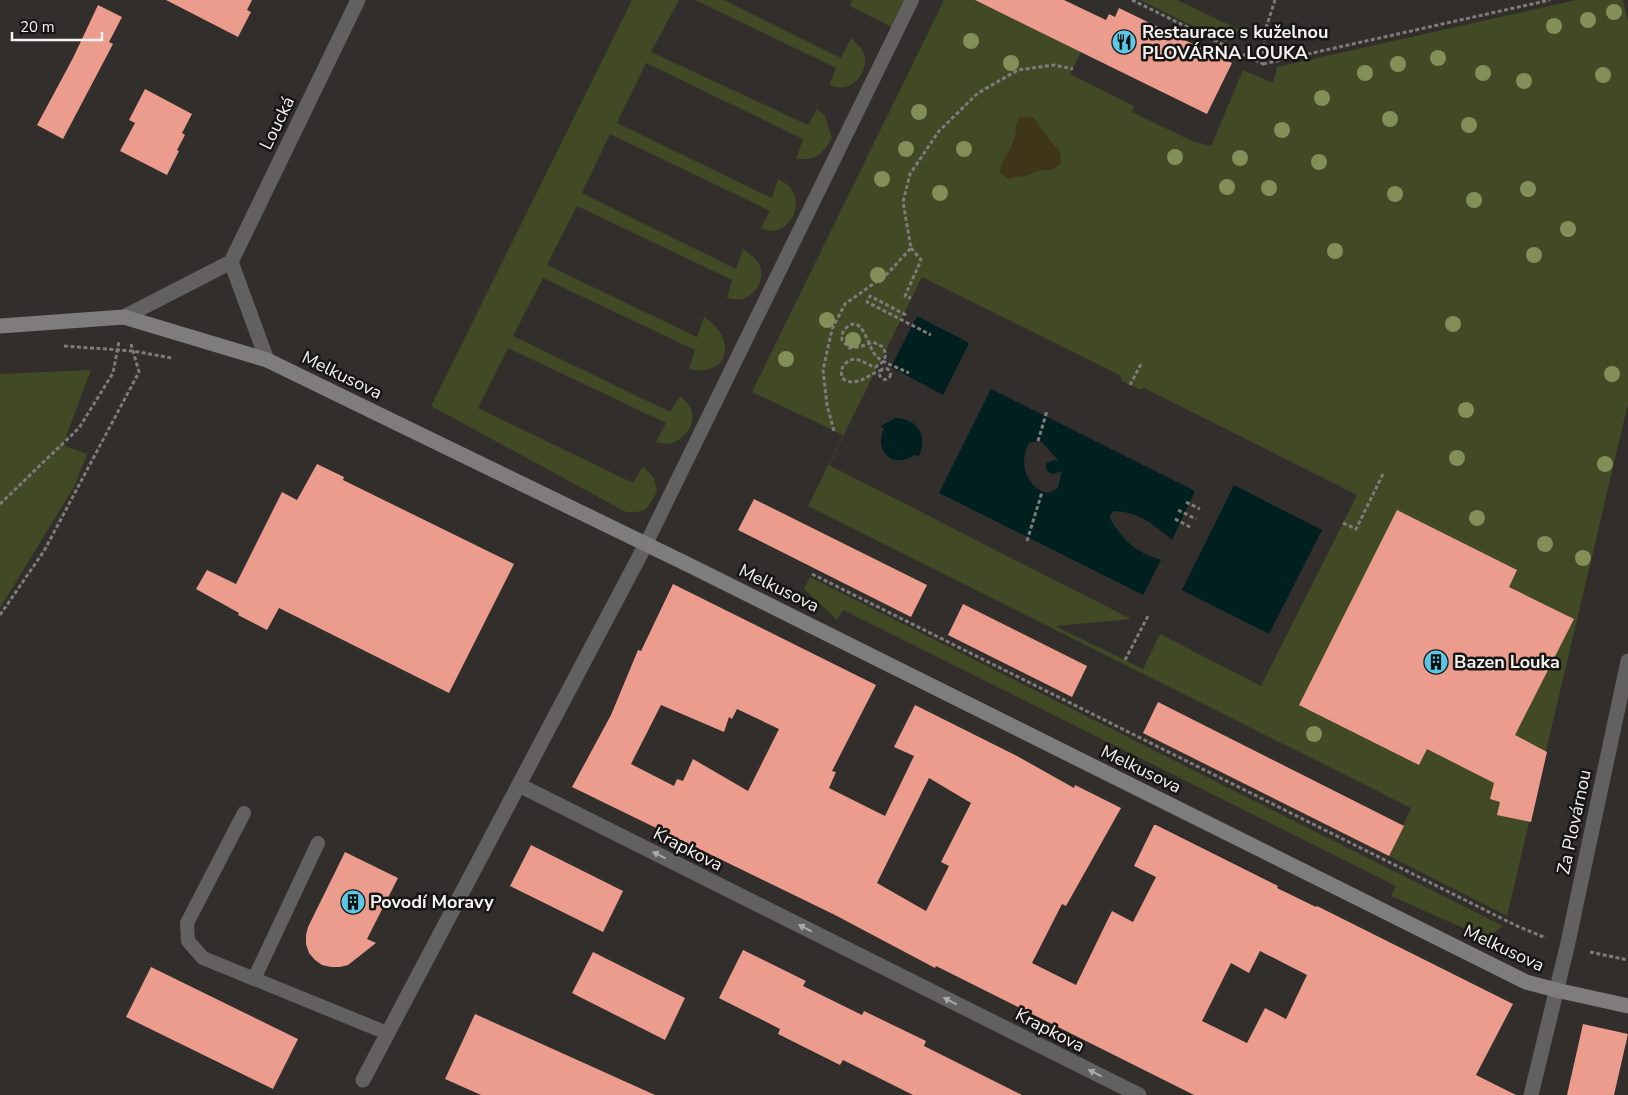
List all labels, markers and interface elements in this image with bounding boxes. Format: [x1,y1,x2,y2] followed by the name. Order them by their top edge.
[12,10,102,42] scale bar
[20,17,55,37] text: 20 m
[1142,20,1328,65] place label: Restaurace s kuželnou PLOVÁRNA LOUKA
[1111,29,1137,55] restaurant icon: Restaurace s kuželnou PLOVÁRNA LOUKA
[254,92,300,154] street label: Loucká
[298,345,386,405] street label: Melkusova
[735,558,823,618] street label: Melkusova
[1423,649,1449,675] building icon: Bazen Louka
[1454,650,1560,674] place label: Bazen Louka
[1097,739,1185,799] street label: Melkusova
[1551,767,1597,877] street label: Za Plovárnou
[649,821,727,877] street label: Krapkova
[652,851,667,859] one-way arrow
[340,889,366,915] building icon: Povodí Moravy
[370,890,494,914] place label: Povodí Moravy
[1460,919,1548,977] street label: Melkusova
[798,924,812,932] one-way arrow
[943,996,957,1004] one-way arrow
[1011,1002,1089,1058] street label: Krapkova
[1088,1069,1103,1077] one-way arrow

